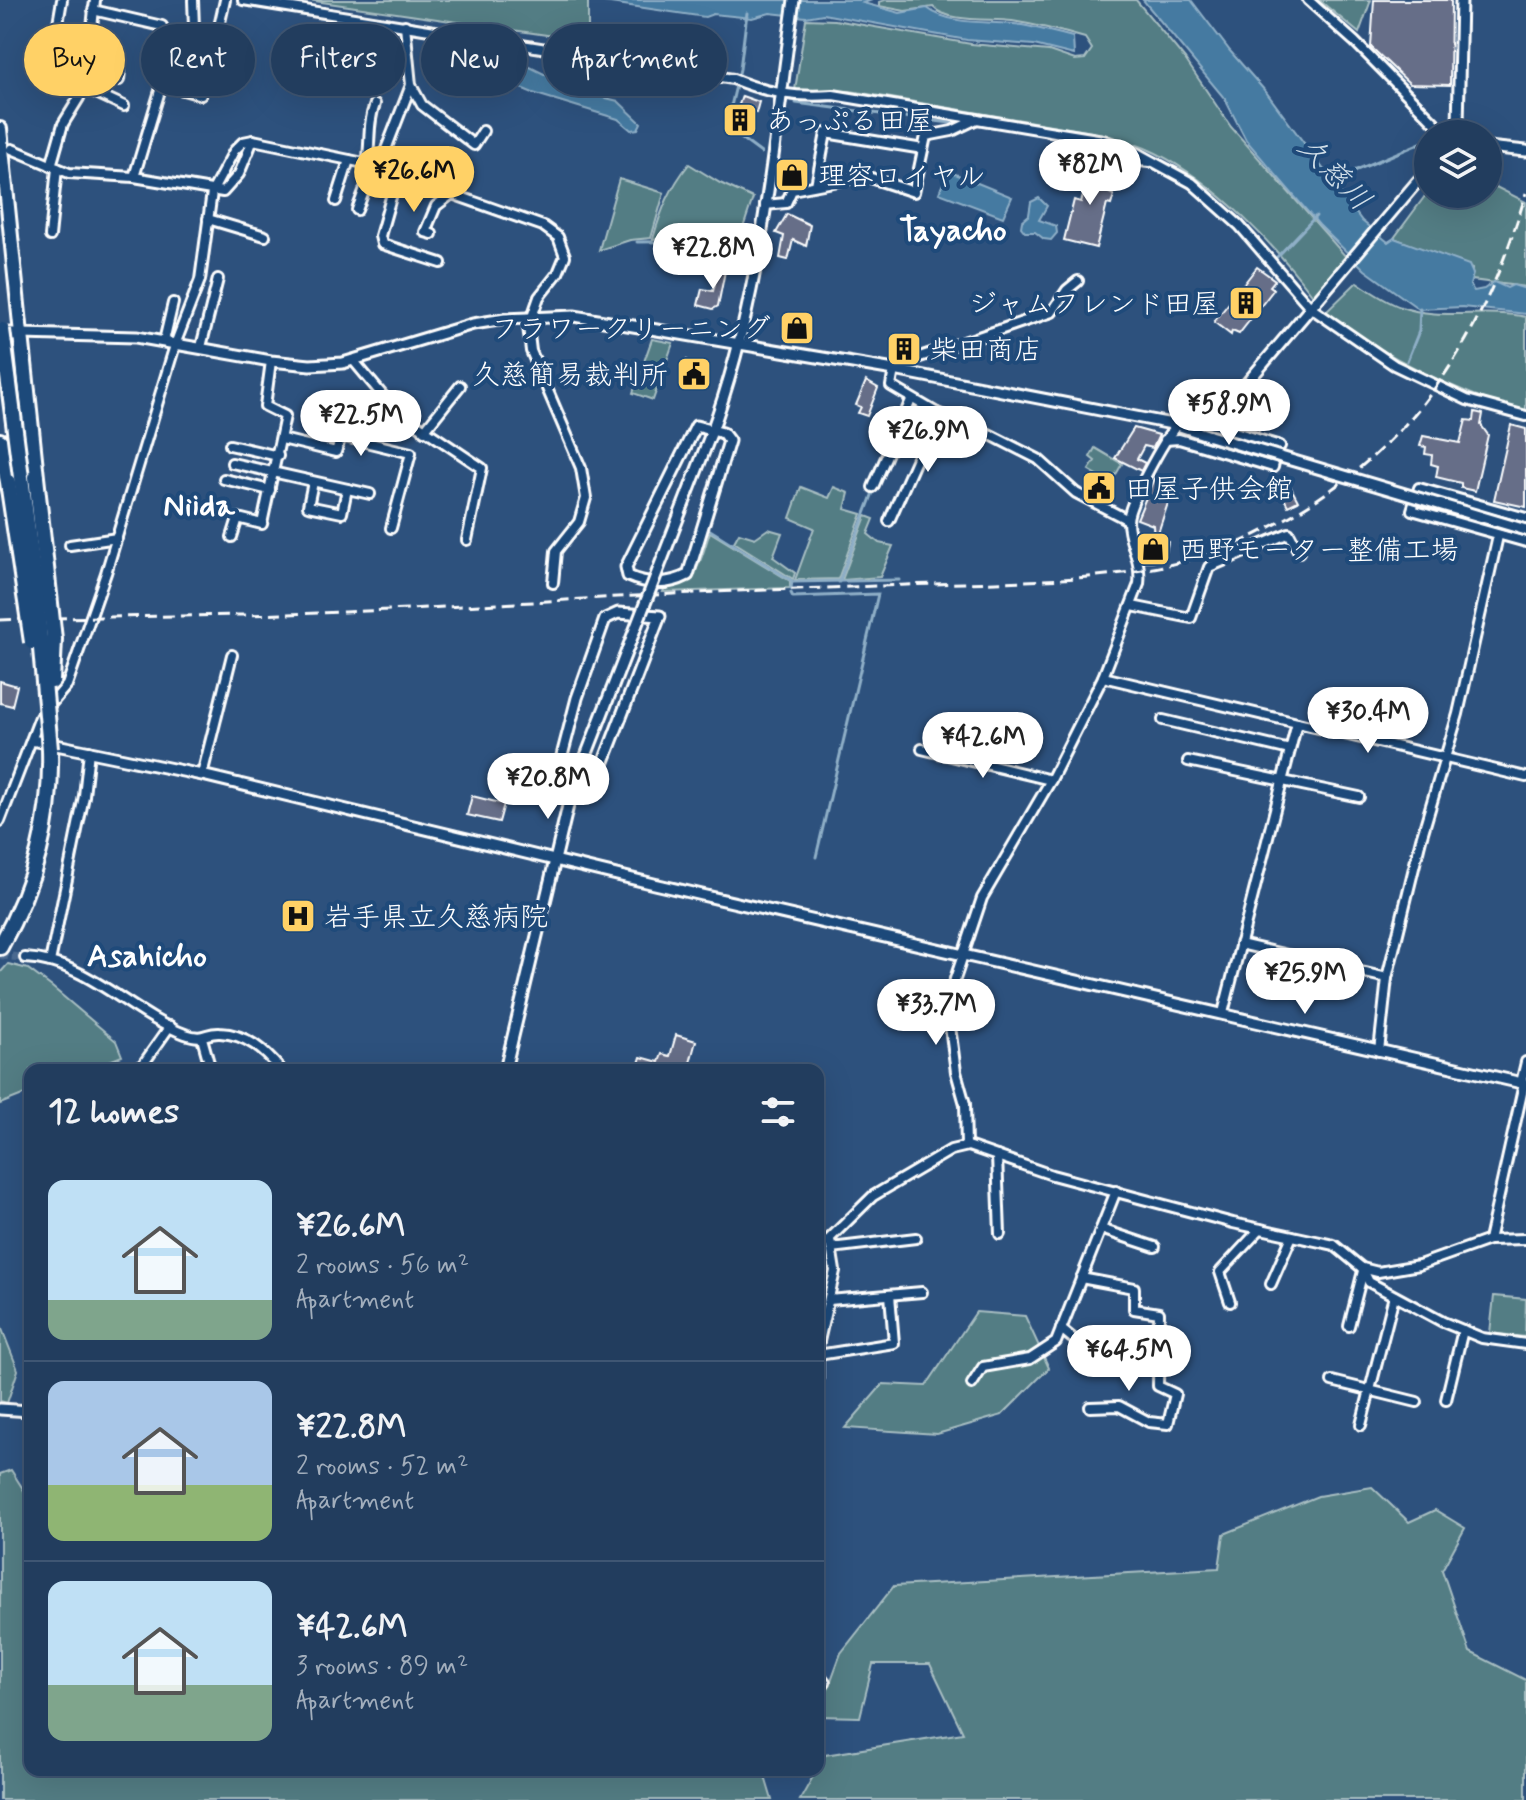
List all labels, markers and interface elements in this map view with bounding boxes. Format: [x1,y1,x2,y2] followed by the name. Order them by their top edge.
[24,24,125,96] chip: Buy
[141,24,255,96] chip: Rent
[271,24,405,96] chip: Filters
[421,24,527,96] chip: New
[543,24,727,96] chip: Apartment
[721,101,759,139] building icon: あっぷる田屋
[766,104,934,141] place label: あっぷる田屋
[1414,120,1502,208] map controls
[1414,120,1502,208] button: layers
[1289,128,1379,220] water label: 久慈川
[1043,139,1137,207] pin: ¥82M
[349,146,479,214] pin: ¥26.6M
[1057,148,1123,182] text: ¥82M
[372,155,456,189] text: ¥26.6M
[773,156,811,194] shop icon: 理容ロイヤル
[818,159,985,196] place label: 理容ロイヤル
[899,210,1007,252] district label: Tayacho
[648,223,778,291] pin: ¥22.8M
[671,232,755,266] text: ¥22.8M
[1227,284,1265,322] building icon: ジャムフレンド田屋
[969,287,1220,324] place label: ジャムフレンド田屋
[778,309,816,347] shop icon: フラワークリーニング
[491,312,771,349] place label: フラワークリーニング
[885,330,923,368] building icon: 柴田商店
[930,333,1042,370] place label: 柴田商店
[675,355,713,393] public building icon: 久慈簡易裁判所
[472,358,668,395] place label: 久慈簡易裁判所
[1164,379,1294,447] pin: ¥58.9M
[1186,388,1272,422] text: ¥58.9M
[296,390,426,458] pin: ¥22.5M
[318,399,404,433] text: ¥22.5M
[863,406,993,474] pin: ¥26.9M
[886,415,970,449] text: ¥26.9M
[1080,469,1118,507] public building icon: 田屋子供会館
[1125,472,1293,509] place label: 田屋子供会館
[163,485,235,527] district label: Niida
[1134,530,1172,568] shop icon: 西野モーター整備工場
[1179,533,1458,570] place label: 西野モーター整備工場
[1303,687,1433,755] pin: ¥30.4M
[1326,696,1410,730] text: ¥30.4M
[918,712,1048,780] pin: ¥42.6M
[940,721,1026,755] text: ¥42.6M
[483,753,613,821] pin: ¥20.8M
[505,762,591,796] text: ¥20.8M
[279,897,317,935] hospital icon: 岩手県立久慈病院
[324,900,548,937] place label: 岩手県立久慈病院
[87,936,207,978] district label: Asahicho
[1240,948,1370,1016] pin: ¥25.9M
[1264,957,1346,991] text: ¥25.9M
[871,979,1001,1047] pin: ¥33.7M
[895,988,977,1022] text: ¥33.7M
[48,1090,179,1135] text: 12 homes
[756,1090,800,1134] icon: filters
[296,1204,405,1249] text: ¥26.6M
[112,1212,208,1308] icon: home
[296,1249,469,1283] text: 2 rooms · 56 m²
[296,1283,414,1317] text: Apartment
[1064,1325,1194,1393] pin: ¥64.5M
[1085,1334,1173,1368] text: ¥64.5M
[296,1405,406,1450] text: ¥22.8M
[112,1413,208,1509] icon: home
[296,1450,468,1484] text: 2 rooms · 52 m²
[296,1484,414,1518] text: Apartment
[296,1605,408,1650] text: ¥42.6M
[112,1613,208,1709] icon: home
[296,1650,468,1684] text: 3 rooms · 89 m²
[296,1684,414,1718] text: Apartment

